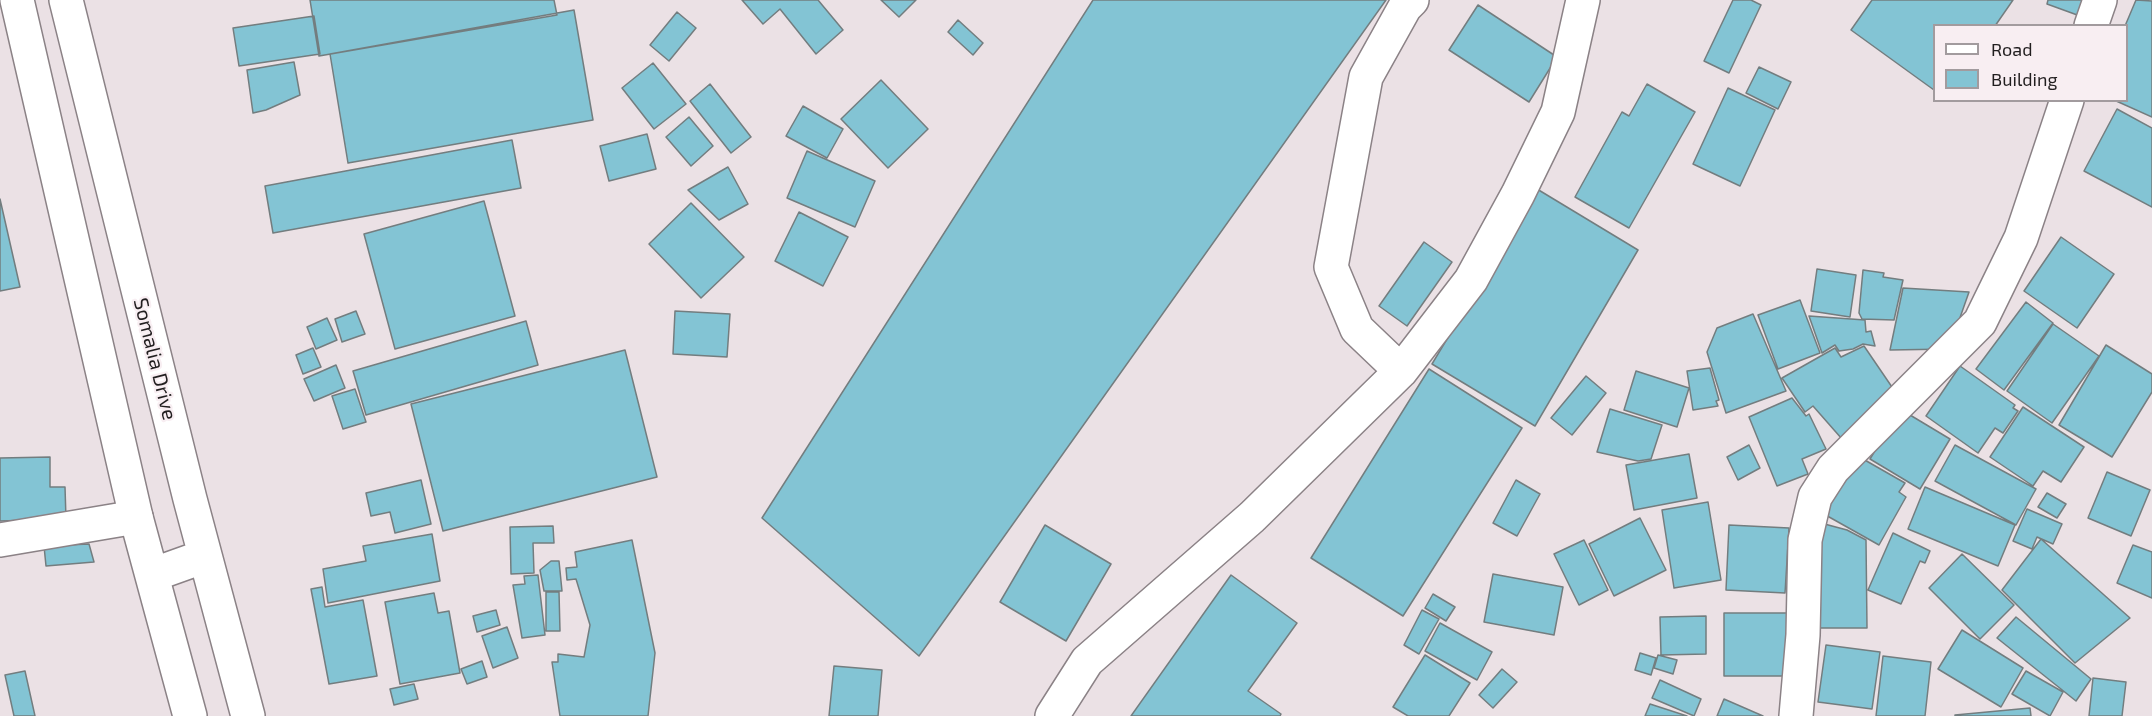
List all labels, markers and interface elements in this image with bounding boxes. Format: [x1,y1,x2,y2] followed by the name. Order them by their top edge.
[1933,24,2128,102] legend
[1991,38,2032,60] text: Road
[1991,68,2058,90] text: Building
[128,296,182,422] street label: Somalia Drive

